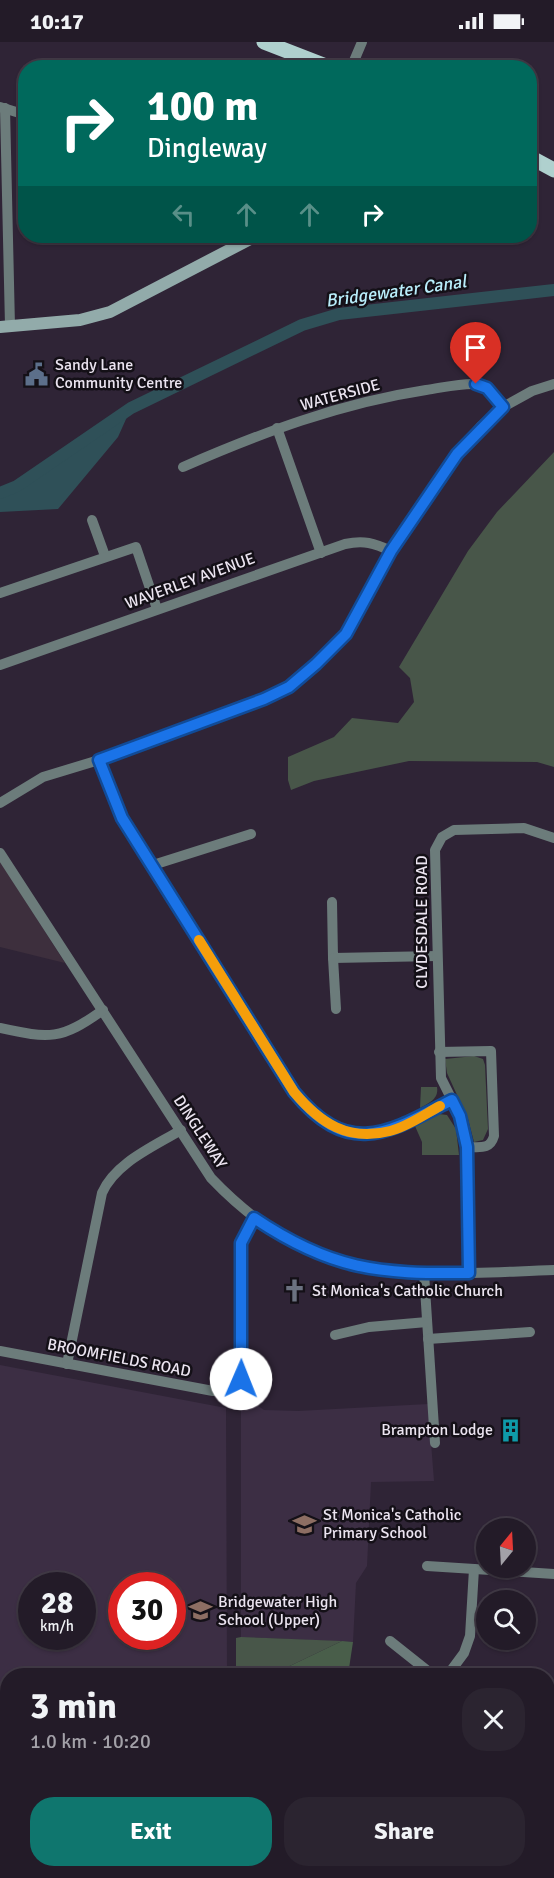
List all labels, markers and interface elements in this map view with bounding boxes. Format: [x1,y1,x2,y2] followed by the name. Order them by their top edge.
[30,8,84,35] text: 10:17
[147,81,258,132] text: 100 m
[48,84,126,162] icon: right
[147,132,267,165] text: Dingleway
[167,198,200,231] icon: left
[230,198,263,231] icon: ahead
[293,198,326,231] icon: ahead
[356,198,389,231] icon: right
[324,270,469,312] water label: Bridgewater Canal
[450,322,501,384] pin
[459,331,492,364] icon: arrive
[55,355,182,393] place label: Sandy Lane Community Centre
[24,361,50,387] public building icon: Sandy Lane Community Centre
[298,375,382,415] street label: WATERSIDE
[122,548,258,614] street label: WAVERLEY AVENUE
[412,855,432,989] street label: CLYDESDALE ROAD
[169,1091,231,1173] street label: DINGLEWAY
[281,1278,307,1304] church icon: St Monica's Catholic Church
[312,1281,503,1301] place label: St Monica's Catholic Church
[45,1334,193,1382] street label: BROOMFIELDS ROAD
[209,1347,273,1411] position arrow
[498,1417,524,1443] building icon: Brampton Lodge
[381,1420,493,1440] place label: Brampton Lodge
[323,1505,461,1543] place label: St Monica's Catholic Primary School
[292,1511,318,1537] school or university icon: St Monica's Catholic Primary School
[476,1518,536,1578] north arrow
[476,1518,536,1650] map controls
[108,1572,186,1650] speed limit sign: 30
[41,1585,73,1622] text: 28
[476,1590,536,1650] button: search
[218,1592,337,1630] place label: Bridgewater High School (Upper)
[187,1598,213,1624] school or university icon: Bridgewater High School (Upper)
[40,1617,74,1635] text: km/h
[30,1684,117,1729] text: 3 min
[462,1688,525,1751] button: close
[30,1729,151,1754] text: 1.0 km · 10:20
[30,1797,272,1866] button: Exit
[284,1797,525,1866] button: Share

